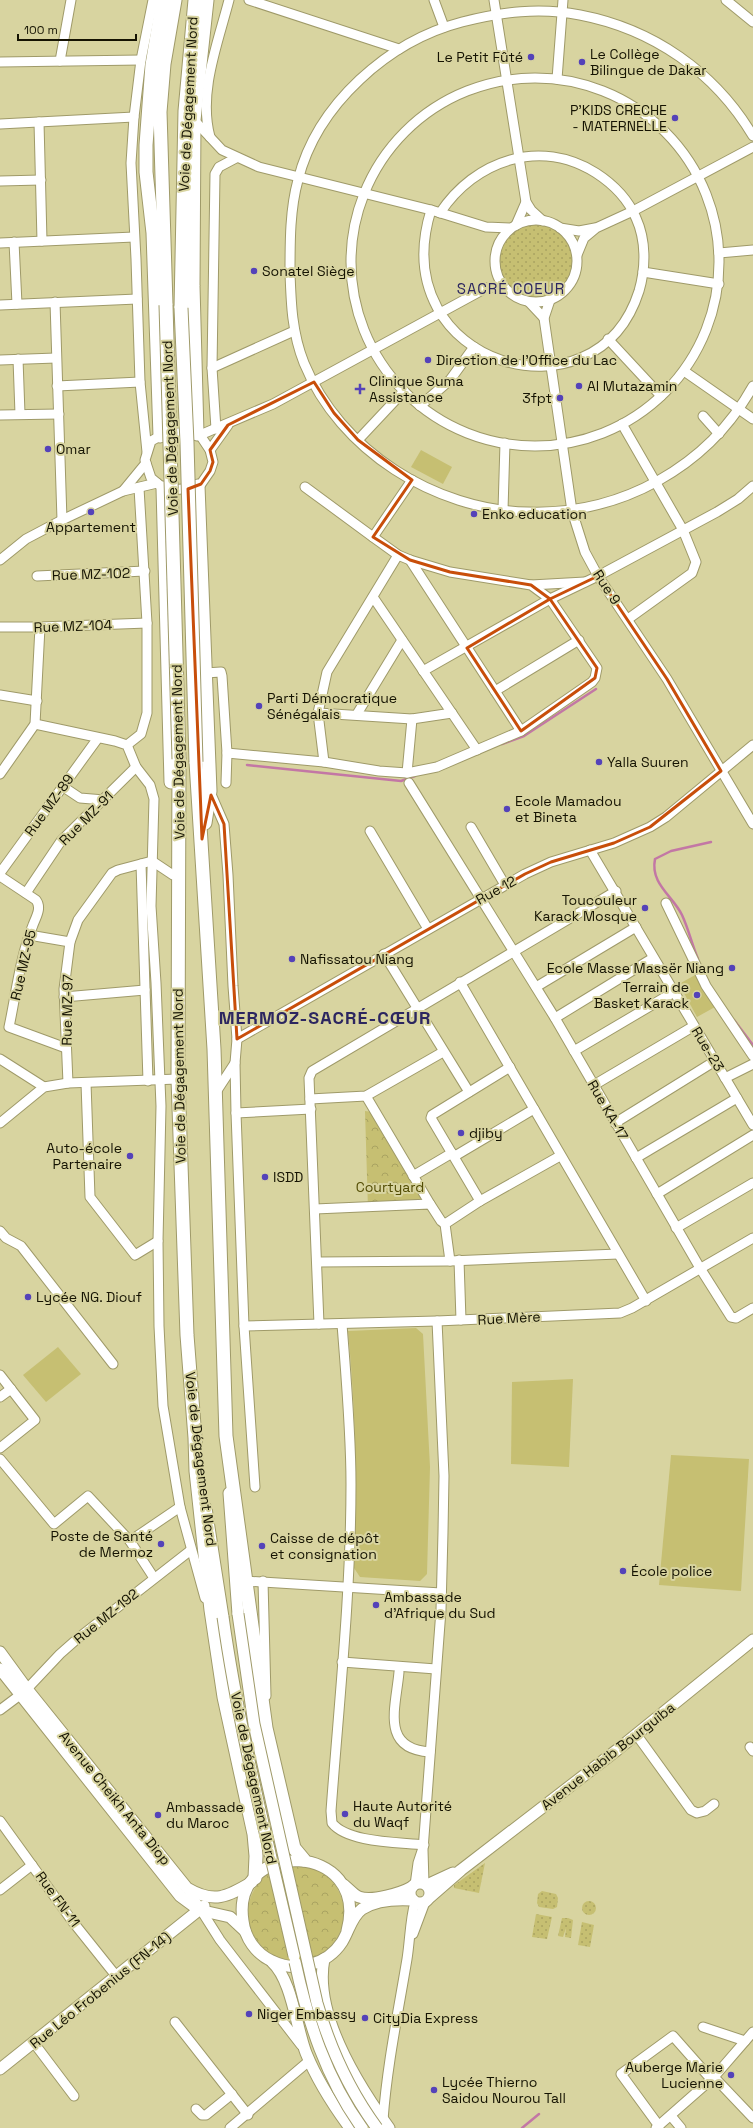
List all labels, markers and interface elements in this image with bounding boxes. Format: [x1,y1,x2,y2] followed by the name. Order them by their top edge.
[18,16,136,42] scale bar
[174,16,202,192] street label: Voie de Dégagement Nord
[24,22,58,38] text: 100 m
[590,45,707,79] place label: Le Collège Bilingue de Dakar
[437,48,523,66] place label: Le Petit Fûté
[526,52,536,62] marker: Le Petit Fûté
[577,57,587,67] marker: Le Collège Bilingue de Dakar
[570,101,667,135] place label: P'KIDS CRECHE - MATERNELLE
[670,113,680,123] marker: P'KIDS CRECHE - MATERNELLE
[262,262,355,280] place label: Sonatel Siège
[249,266,259,276] marker: Sonatel Siège
[457,279,565,298] district label: SACRÉ COEUR
[158,340,182,516] street label: Voie de Dégagement Nord
[436,351,617,369] place label: Direction de l'Office du Lac
[423,355,433,365] marker: Direction de l'Office du Lac
[369,372,464,406] place label: Clinique Suma Assistance
[587,377,677,395] place label: Al Mutazamin
[574,381,584,391] marker: Al Mutazamin
[354,383,366,395] marker: Clinique Suma Assistance
[522,389,552,407] place label: 3fpt
[555,393,565,403] marker: 3fpt
[56,440,91,458] place label: Omar
[43,444,53,454] marker: Omar
[482,505,587,523] place label: Enko education
[86,507,96,517] marker: Appartement
[469,509,479,519] marker: Enko education
[46,518,136,536] place label: Appartement
[52,564,130,584] street label: Rue MZ-102
[589,566,625,608] street label: Rue 9
[33,616,113,636] street label: Rue MZ-104
[167,664,189,840] street label: Voie de Dégagement Nord
[267,689,397,723] place label: Parti Démocratique Sénégalais
[254,701,264,711] marker: Parti Démocratique Sénégalais
[607,753,689,771] place label: Yalla Suuren
[594,757,604,767] marker: Yalla Suuren
[20,770,78,840] street label: Rue MZ-89
[55,787,117,849] street label: Rue MZ-91
[515,792,622,826] place label: Ecole Mamadou et Bineta
[502,804,512,814] marker: Ecole Mamadou et Bineta
[473,872,519,908] street label: Rue 12
[534,891,637,925] place label: Toucouleur Karack Mosque
[640,903,650,913] marker: Toucouleur Karack Mosque
[6,928,40,1002] street label: Rue MZ-95
[300,950,414,968] place label: Nafissatou Niang
[287,954,297,964] marker: Nafissatou Niang
[547,959,724,977] place label: Ecole Masse Massër Niang
[727,963,737,973] marker: Ecole Masse Massër Niang
[57,974,77,1046] street label: Rue MZ-97
[594,978,689,1012] place label: Terrain de Basket Karack
[168,988,190,1164] street label: Voie de Dégagement Nord
[692,990,702,1000] marker: Terrain de Basket Karack
[219,1006,431,1029] district label: MERMOZ-SACRÉ-CŒUR
[688,1023,728,1075] street label: Rue-23
[584,1077,632,1143] street label: Rue KA-17
[469,1124,503,1142] place label: djiby
[456,1128,466,1138] marker: djiby
[46,1139,122,1173] place label: Auto-école Partenaire
[125,1151,135,1161] marker: Auto-école Partenaire
[273,1168,303,1186] place label: ISDD
[260,1172,270,1182] marker: ISDD
[356,1178,424,1196] park label: Courtyard
[36,1288,142,1306] place label: Lycée NG. Diouf
[23,1292,33,1302] marker: Lycée NG. Diouf
[477,1307,541,1329] street label: Rue Mère
[181,1371,221,1547] street label: Voie de Dégagement Nord
[50,1527,153,1561] place label: Poste de Santé de Mermoz
[270,1529,379,1563] place label: Caisse de dépôt et consignation
[156,1539,166,1549] marker: Poste de Santé de Mermoz
[257,1541,267,1551] marker: Caisse de dépôt et consignation
[631,1562,712,1580] place label: École police
[618,1566,628,1576] marker: École police
[70,1584,142,1648] street label: Rue MZ-192
[384,1588,496,1622] place label: Ambassade d'Afrique du Sud
[371,1600,381,1610] marker: Ambassade d'Afrique du Sud
[227,1690,281,1866] street label: Voie de Dégagement Nord
[537,1698,679,1814] street label: Avenue Habib Bourguiba
[55,1727,175,1869] street label: Avenue Cheikh Anta Diop
[353,1797,452,1831] place label: Haute Autorité du Waqf
[166,1798,244,1832] place label: Ambassade du Maroc
[340,1809,350,1819] marker: Haute Autorité du Waqf
[153,1810,163,1820] marker: Ambassade du Maroc
[32,1868,84,1930] street label: Rue FN-11
[26,1928,174,2052] street label: Rue Léo Frobenius (FN-14)
[257,2005,356,2023] place label: Niger Embassy
[244,2009,254,2019] marker: Niger Embassy
[373,2009,478,2027] place label: CityDia Express
[360,2013,370,2023] marker: CityDia Express
[625,2058,723,2092] place label: Auberge Marie Lucienne
[726,2070,736,2080] marker: Auberge Marie Lucienne
[442,2073,566,2107] place label: Lycée Thierno Saidou Nourou Tall
[429,2085,439,2095] marker: Lycée Thierno Saidou Nourou Tall

